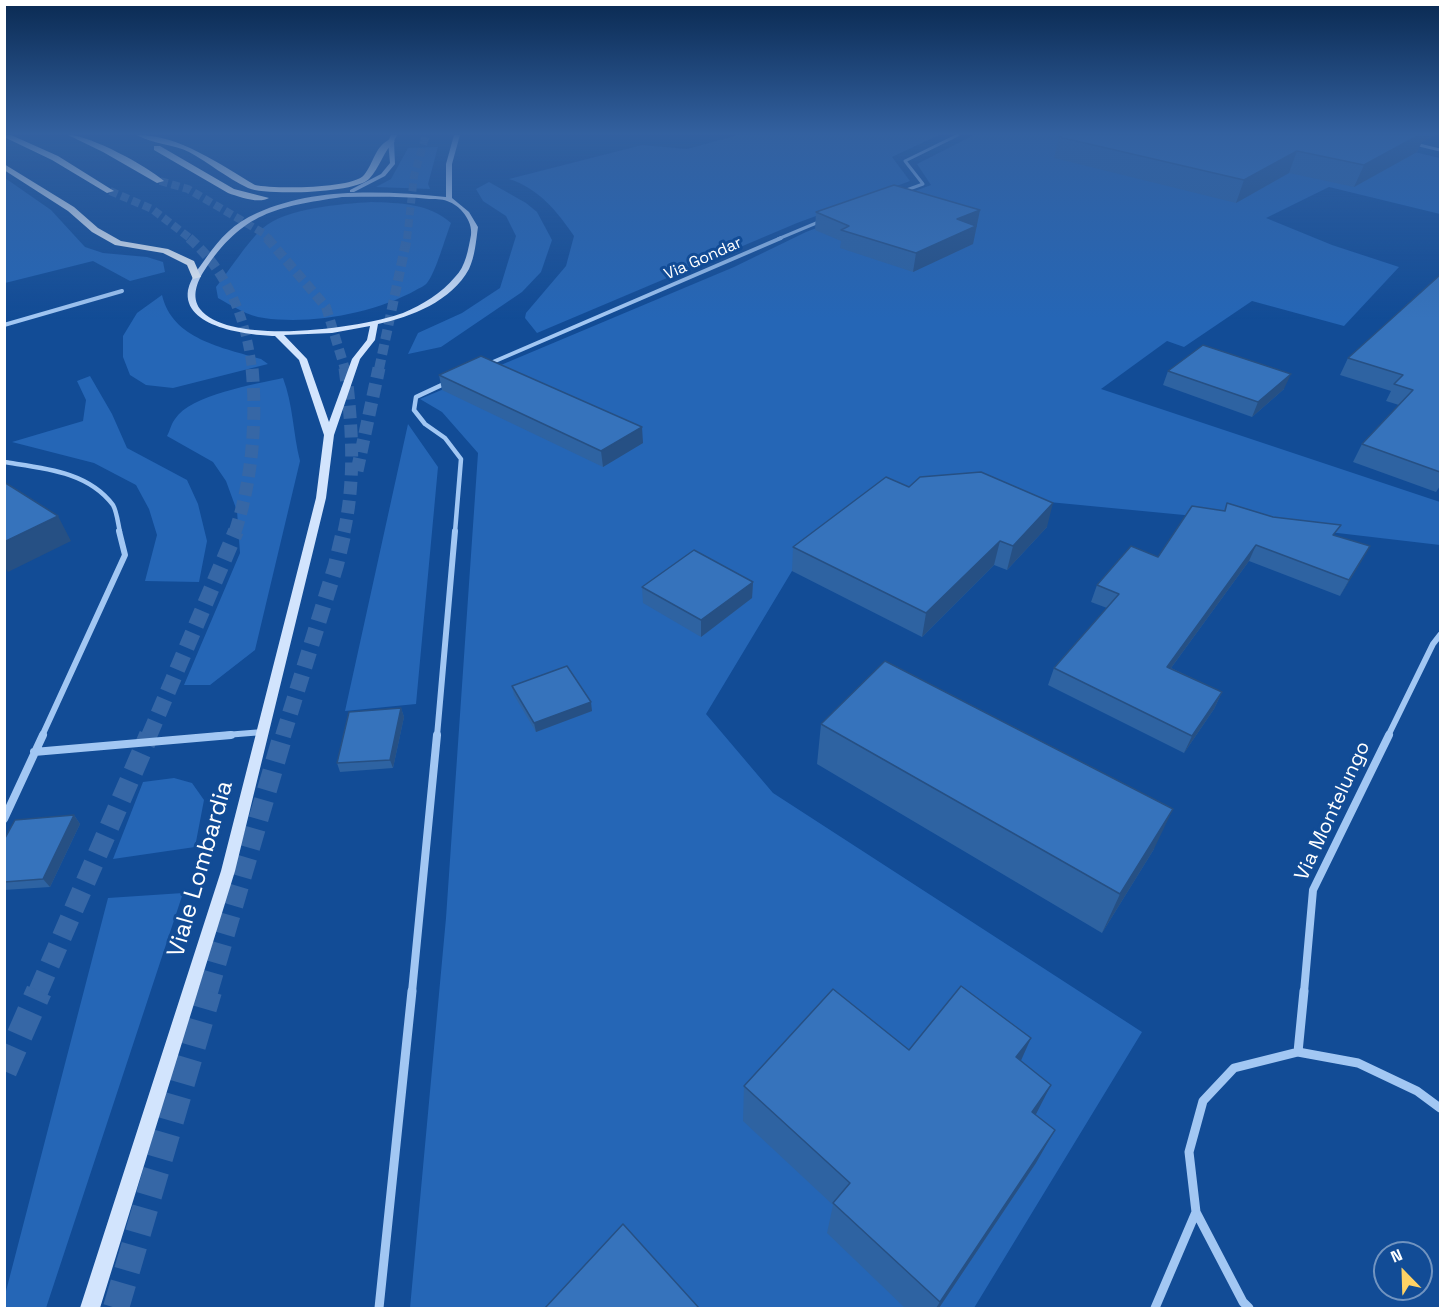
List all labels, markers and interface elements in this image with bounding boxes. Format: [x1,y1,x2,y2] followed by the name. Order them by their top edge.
[661,233,745,285] street label: Via Gondar
[1290,738,1376,884] street label: Via Montelungo
[162,777,240,961] street label: Viale Lombardia
[1373,1241,1433,1301] north arrow
[1388,1244,1406,1268] text: N

